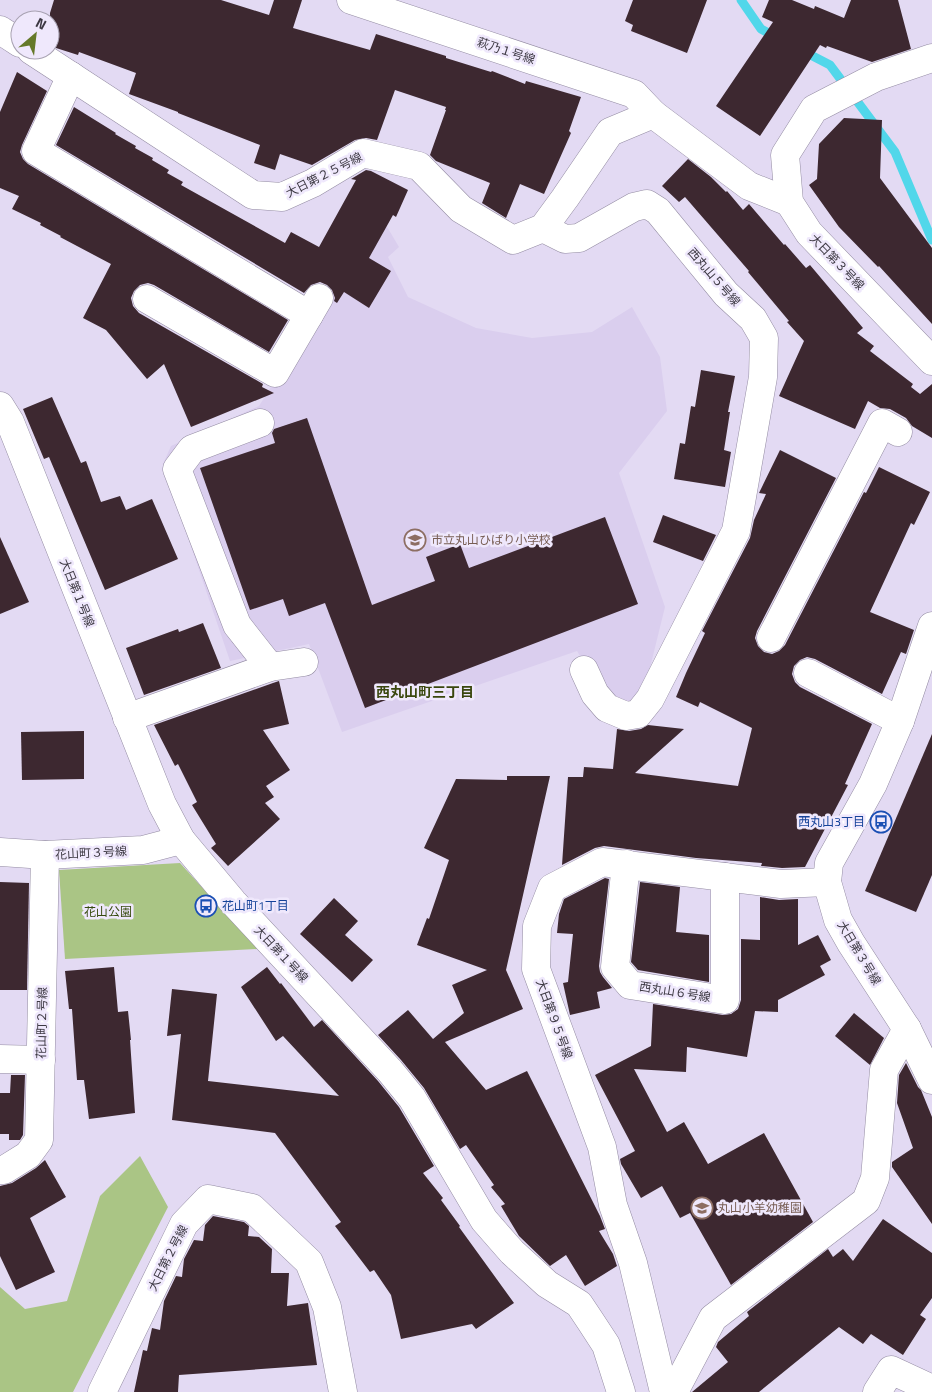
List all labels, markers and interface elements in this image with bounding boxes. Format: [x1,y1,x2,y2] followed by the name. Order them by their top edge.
[10,10,60,60] north arrow
[32,12,51,35] text: N
[475,32,538,69] street label: 萩乃１号線
[282,147,366,202] street label: 大日第２５号線
[806,229,869,294] street label: 大日第３号線
[684,243,745,310] street label: 西丸山５号線
[403,528,427,552] school or university icon: 市立丸山ひばり小学校
[431,530,551,549] place label: 市立丸山ひばり小学校
[55,556,100,630] street label: 大日第１号線
[376,681,474,702] district label: 西丸山町三丁目
[869,810,893,834] bus stop icon: 西丸山3丁目
[798,812,865,831] place label: 西丸山3丁目
[55,841,127,864] street label: 花山町３号線
[194,894,218,918] bus stop icon: 花山町1丁目
[222,896,289,915] place label: 花山町1丁目
[84,902,132,921] park label: 花山公園
[833,917,886,989] street label: 大日第３号線
[250,921,313,986] street label: 大日第１号線
[531,976,578,1062] street label: 大日第９５号線
[638,976,712,1007] street label: 西丸山６号線
[31,987,52,1059] street label: 花山町２号線
[690,1196,714,1220] school or university icon: 丸山小羊幼稚園
[718,1198,802,1217] place label: 丸山小羊幼稚園
[143,1221,192,1294] street label: 大日第２号線

